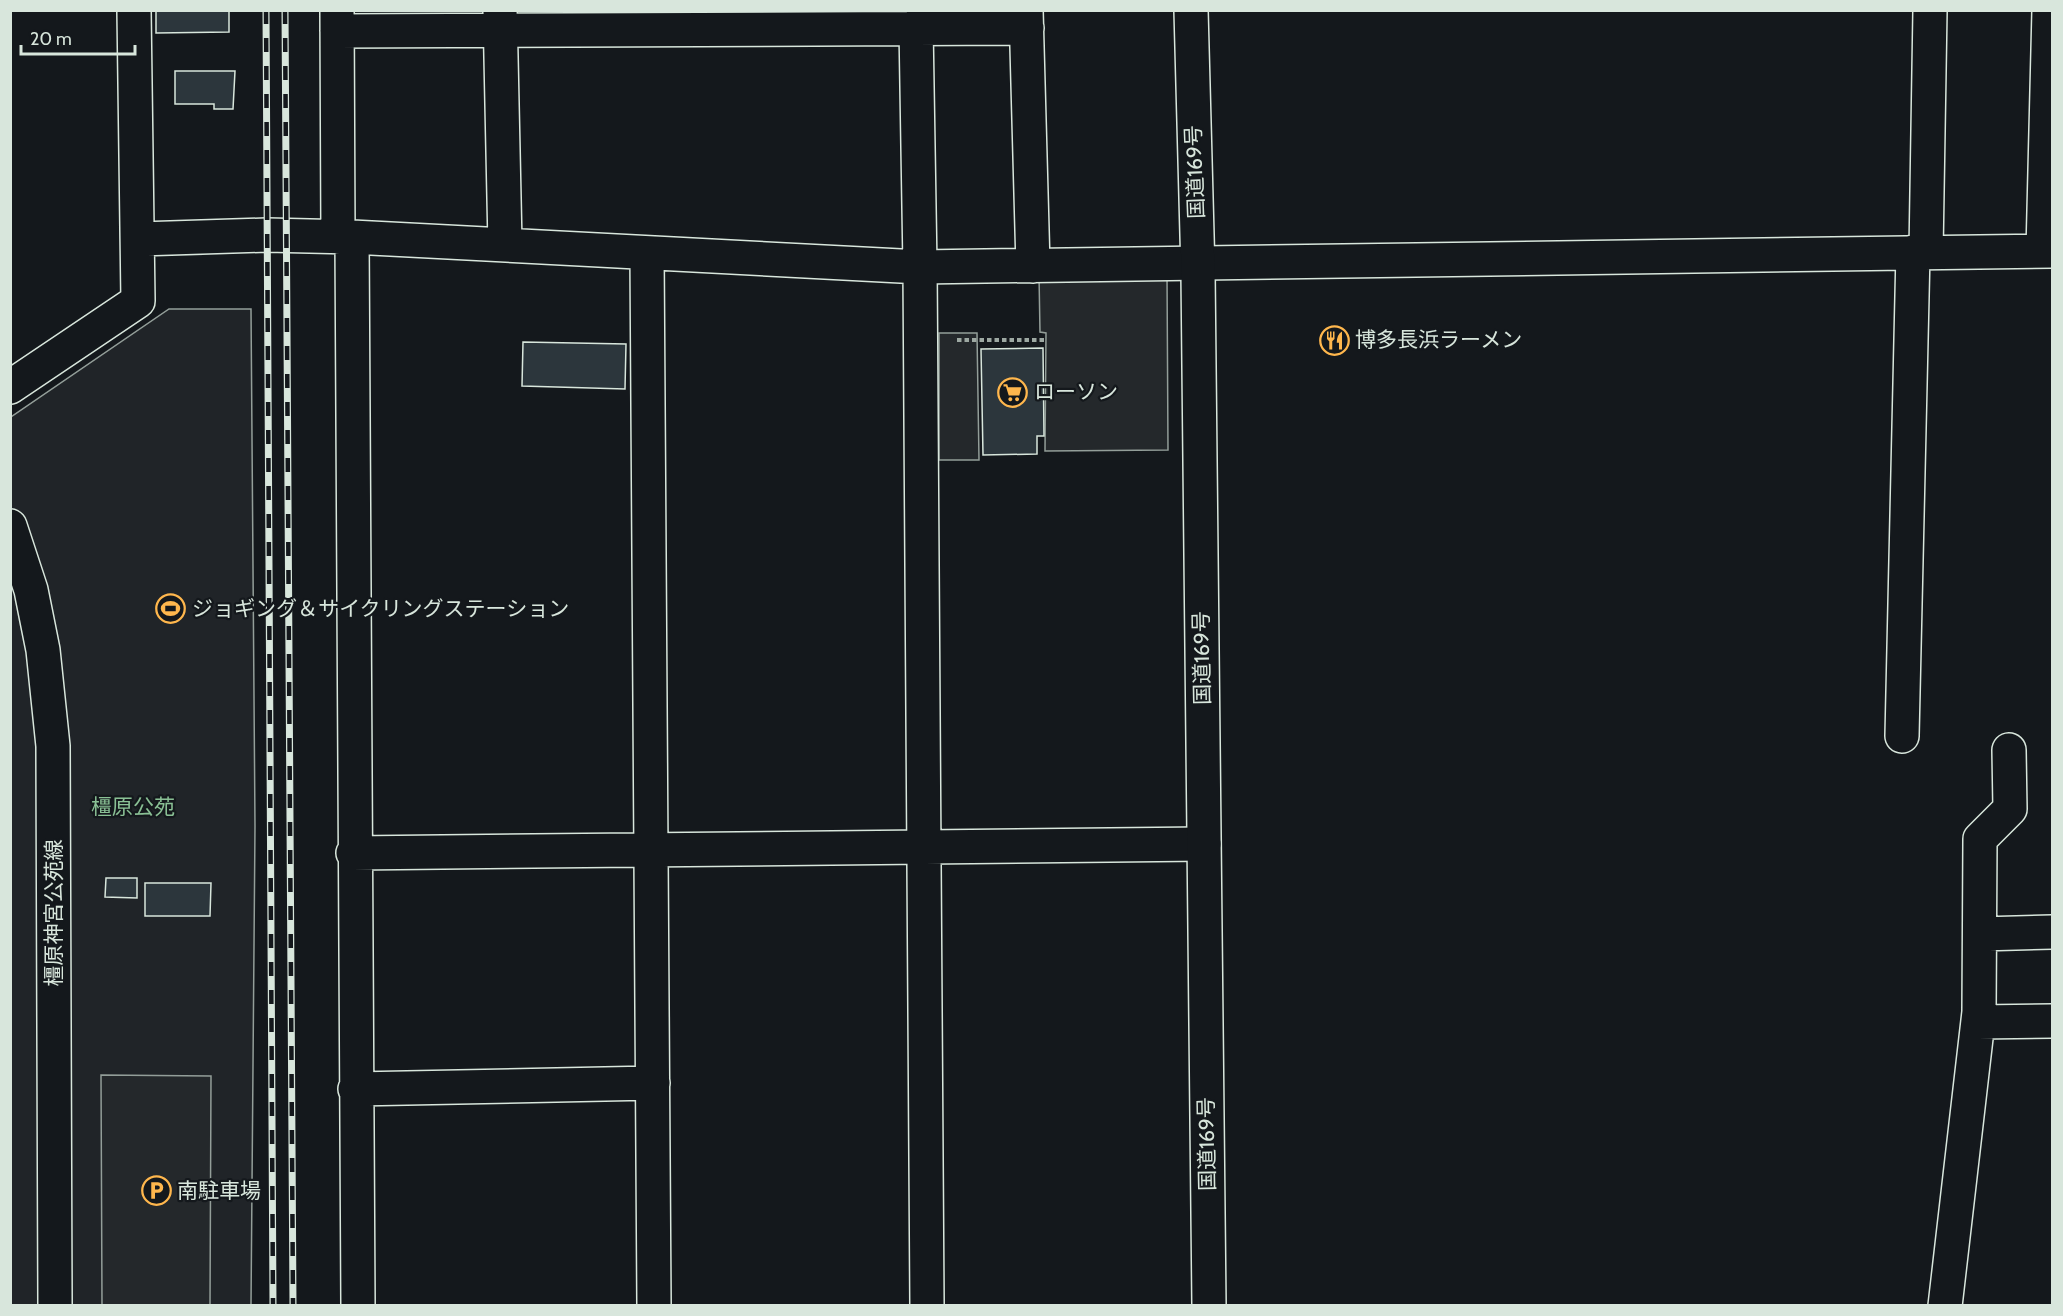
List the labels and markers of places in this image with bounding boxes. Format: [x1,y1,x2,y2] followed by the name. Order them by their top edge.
[1318,324,1350,356] restaurant icon: 博多長浜ラーメン
[1355,327,1522,352] place label: 博多長浜ラーメン
[997,376,1029,408] supermarket icon: ローソン
[1034,379,1118,404] place label: ローソン
[155,593,187,625] sports icon: ジョギング＆サイクリングステーション
[192,596,569,621] place label: ジョギング＆サイクリングステーション
[140,1175,172,1207] parking icon: 南駐車場
[177,1178,261,1203] place label: 南駐車場

